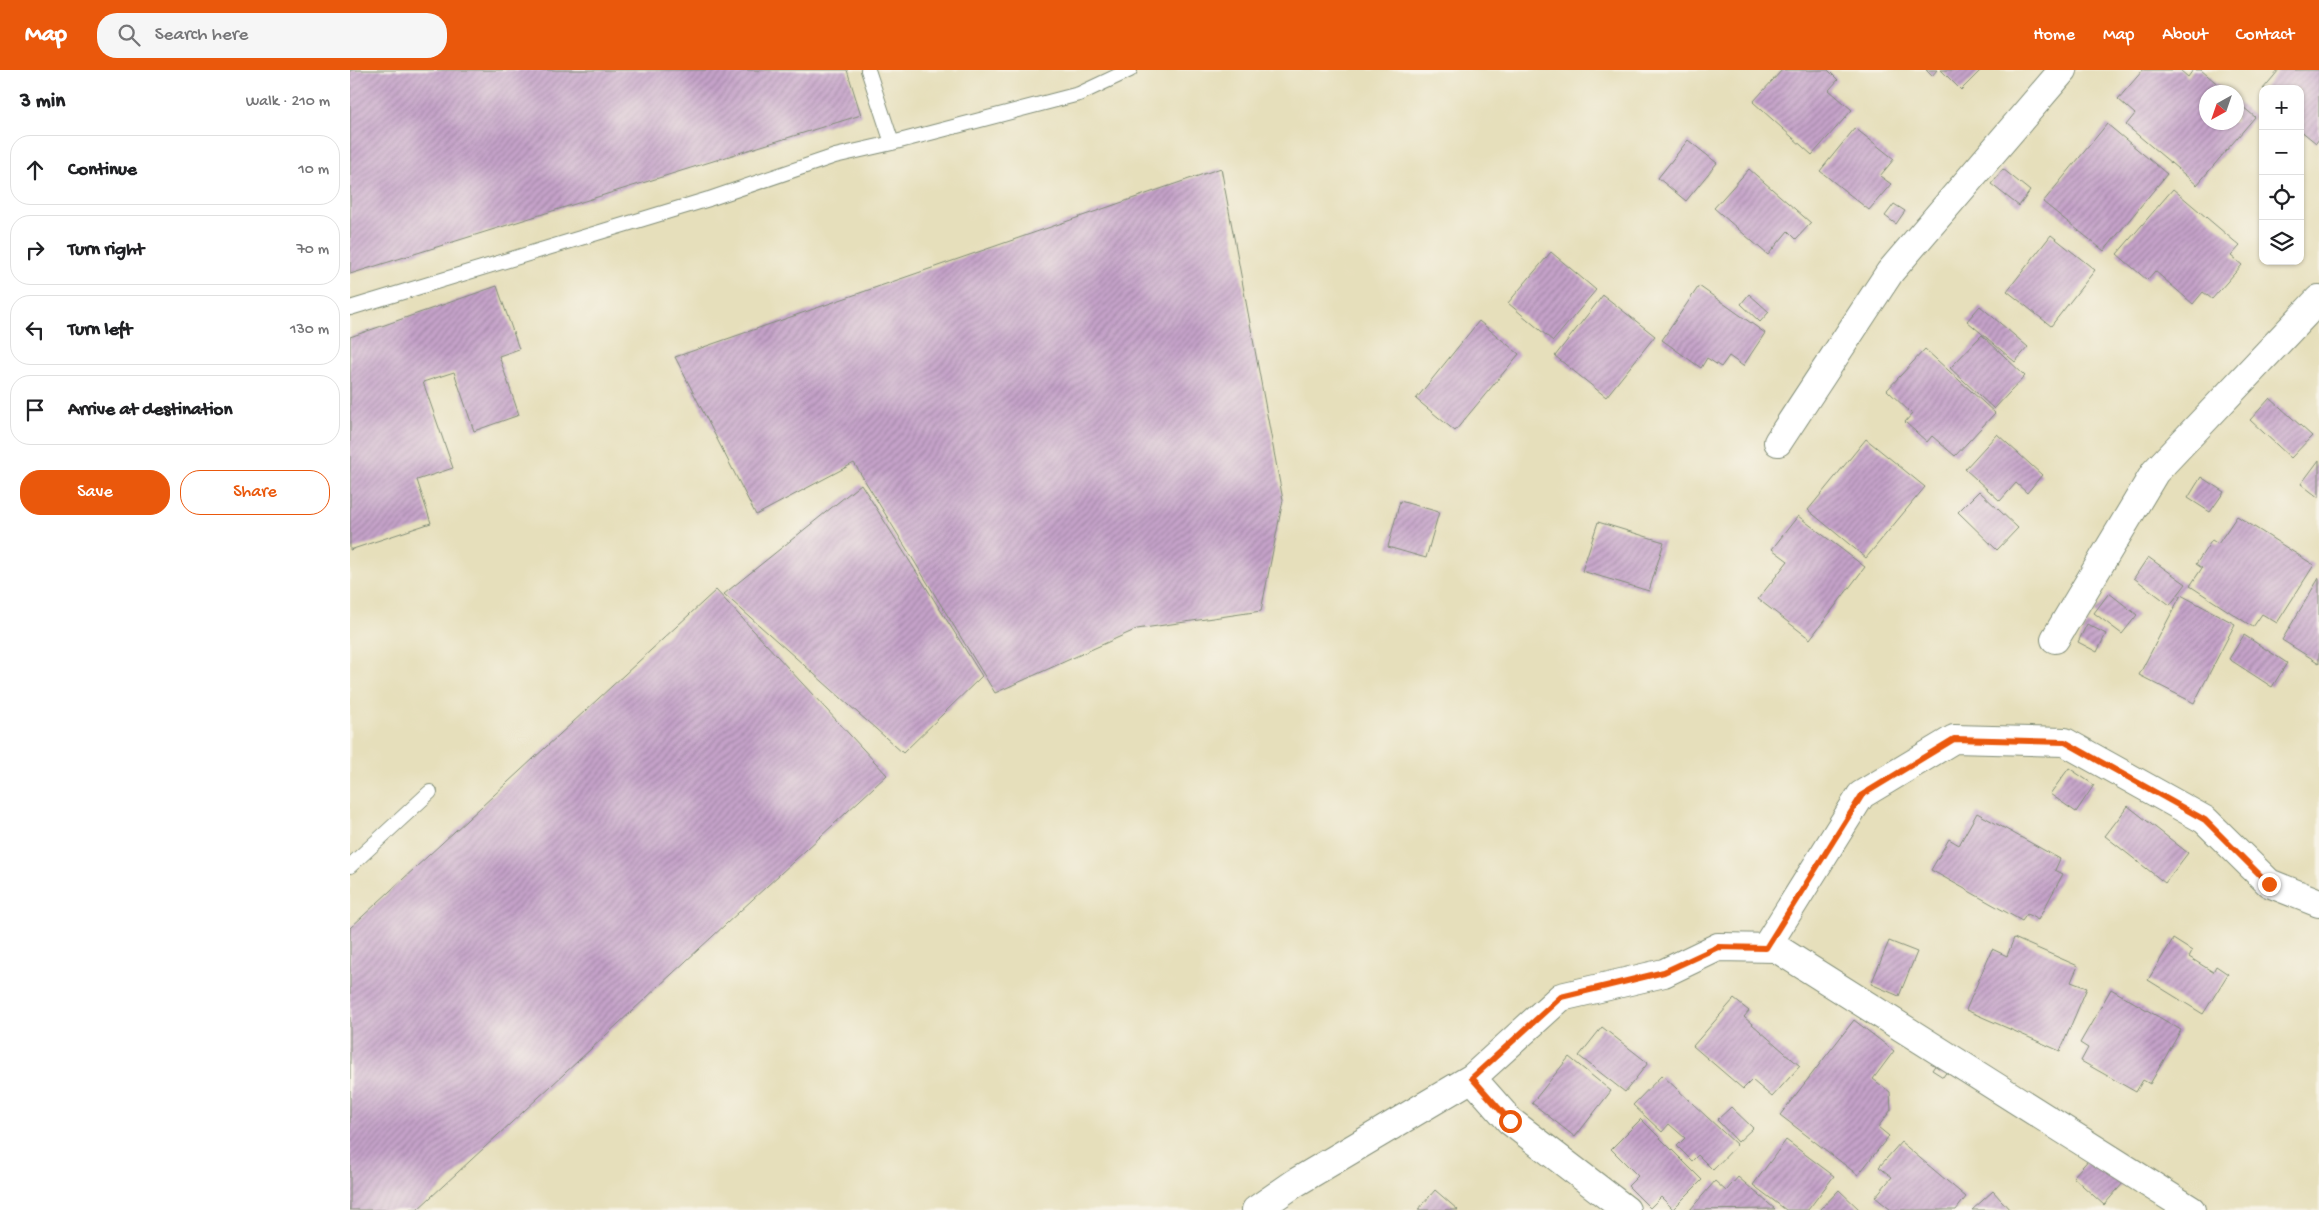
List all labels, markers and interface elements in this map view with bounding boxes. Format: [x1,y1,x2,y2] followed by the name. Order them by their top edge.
[97,13,447,58] search box
[25,21,67,50] text: Map
[115,21,143,49] icon: search
[155,24,248,47] text: Search here
[2033,25,2075,46] text: Home
[2103,25,2134,46] text: Map
[2162,25,2208,46] text: About
[2236,25,2294,46] text: Contact
[2199,85,2244,130] north arrow
[2259,85,2304,265] map controls
[2259,85,2304,130] button: +
[20,90,65,115] text: 3 min
[246,93,330,112] text: Walk · 210 m
[2259,130,2304,175] button: −
[21,156,49,184] icon: ahead
[68,159,137,182] text: Continue
[298,161,329,180] text: 10 m
[2259,175,2304,220] button: locate
[2259,220,2304,265] button: layers
[21,236,49,264] icon: right
[68,239,144,262] text: Turn right
[296,241,329,260] text: 70 m
[21,316,49,344] icon: left
[68,319,132,342] text: Turn left
[290,321,329,340] text: 130 m
[21,396,49,424] icon: arrive
[68,399,232,422] text: Arrive at destination
[20,470,170,515] button: Save
[180,470,330,515] button: Share
[2258,873,2281,896] route end
[1499,1110,1522,1133] route start

